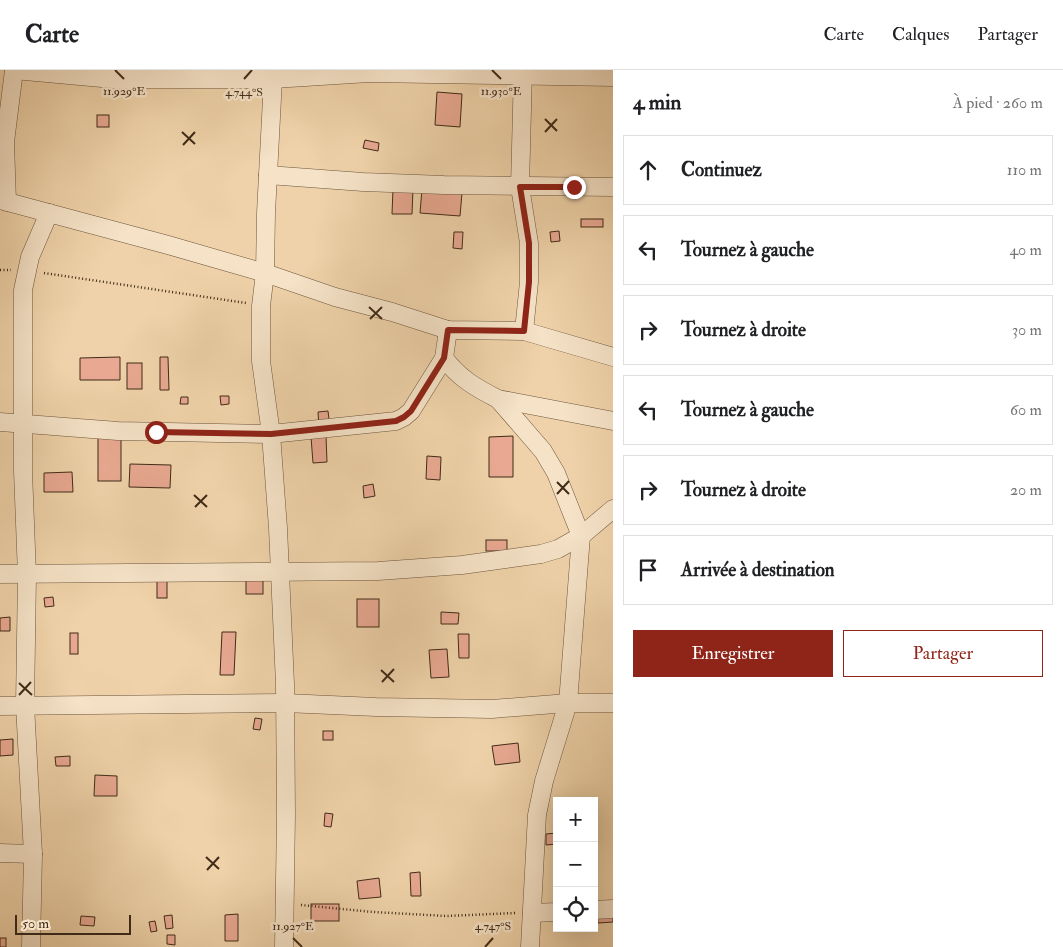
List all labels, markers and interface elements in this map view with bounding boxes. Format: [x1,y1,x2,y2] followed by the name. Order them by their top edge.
[25,19,79,50] text: Carte
[823,23,864,46] text: Carte
[892,23,949,46] text: Calques
[977,23,1038,46] text: Partager
[103,84,145,99] text: 11.929°E
[481,84,522,99] text: 11.930°E
[225,85,263,100] text: 4.744°S
[633,89,681,116] text: 4 min
[953,93,1043,113] text: À pied · 260 m
[634,156,662,184] icon: ahead
[681,158,762,182] text: Continuez
[1007,160,1042,180] text: 110 m
[563,176,586,199] route end
[634,236,662,264] icon: left
[681,238,814,262] text: Tournez à gauche
[1009,240,1042,260] text: 40 m
[634,316,662,344] icon: right
[681,318,806,342] text: Tournez à droite
[1012,320,1042,340] text: 30 m
[634,396,662,424] icon: left
[681,398,814,422] text: Tournez à gauche
[1010,400,1042,420] text: 60 m
[145,421,168,444] route start
[634,476,662,504] icon: right
[681,478,806,502] text: Tournez à droite
[1010,480,1042,500] text: 20 m
[634,556,662,584] icon: arrive
[681,558,835,582] text: Arrivée à destination
[633,630,833,677] button: Enregistrer
[843,630,1043,677] button: Partager
[553,797,598,932] map controls
[553,797,598,842] button: +
[553,842,598,887] button: −
[553,887,598,932] button: locate
[15,912,131,935] scale bar
[22,915,49,932] text: 50 m
[272,919,314,934] text: 11.927°E
[475,919,511,934] text: 4.747°S

